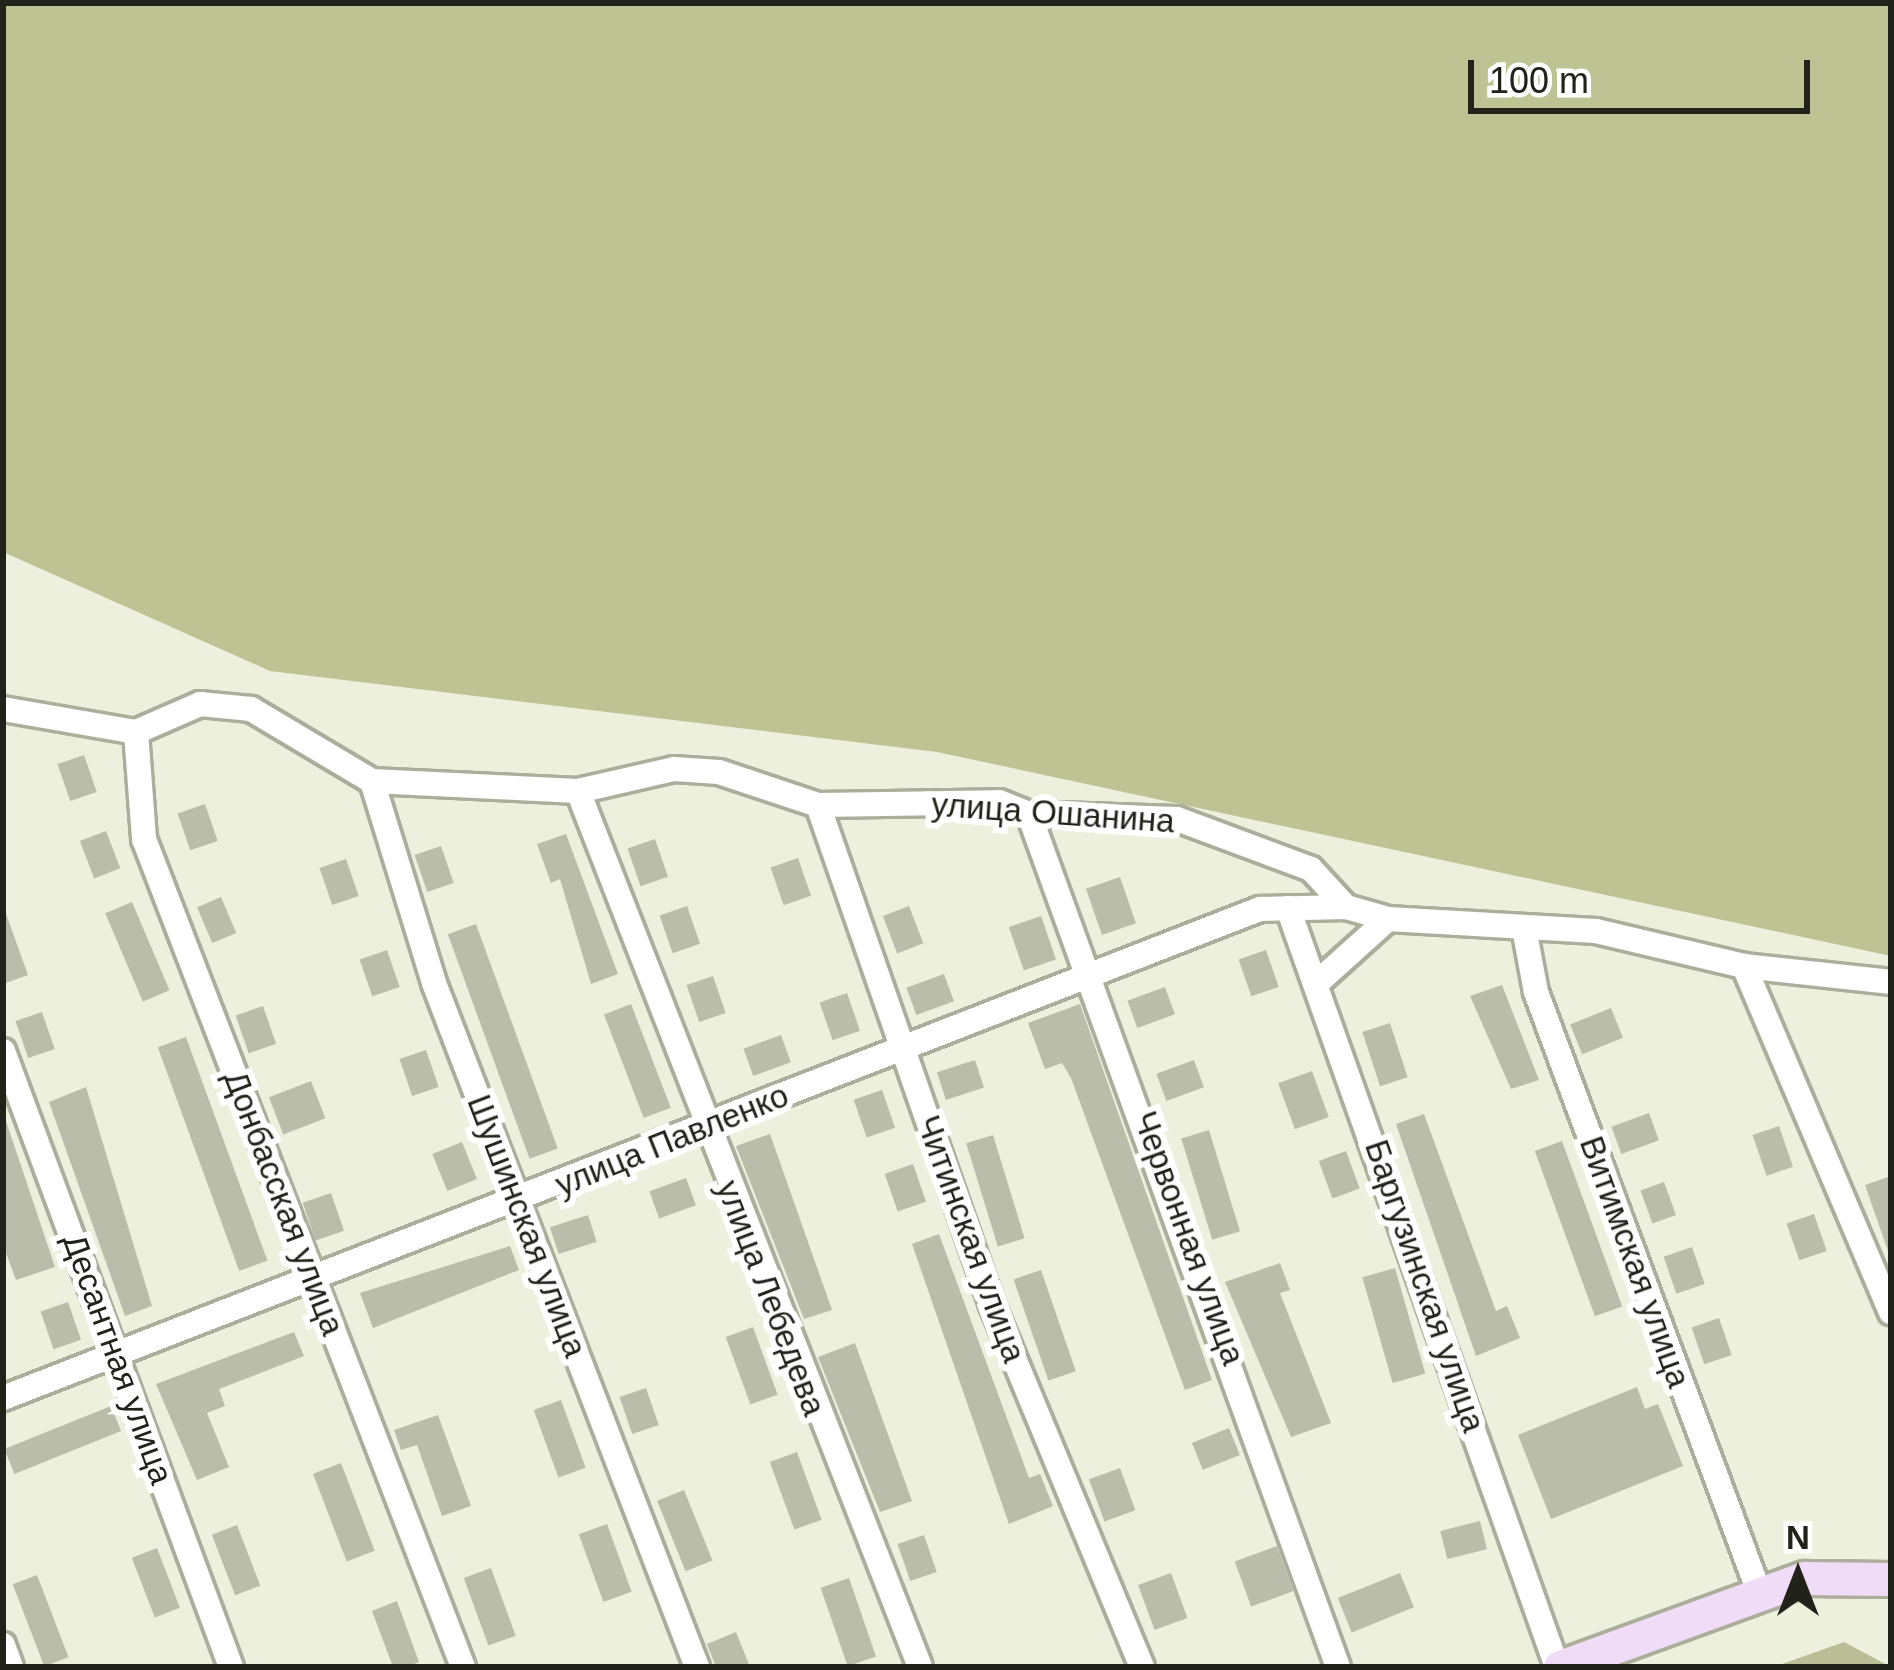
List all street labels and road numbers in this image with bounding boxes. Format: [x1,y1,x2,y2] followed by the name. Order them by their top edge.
[930,785,1176,841] street label: улица Ошанина
[215,1065,353,1341] street label: Донбасская улица
[550,1075,794,1205] street label: улица Павленко
[459,1089,595,1363] street label: Шушинская улица
[1125,1106,1253,1370] street label: Червонная улица
[908,1110,1034,1368] street label: Читинская улица
[1571,1131,1699,1393] street label: Витимская улица
[1356,1135,1494,1437] street label: Баргузинская улица
[708,1175,834,1421] street label: улица Лебедева
[54,1229,182,1489] street label: Десантная улица

